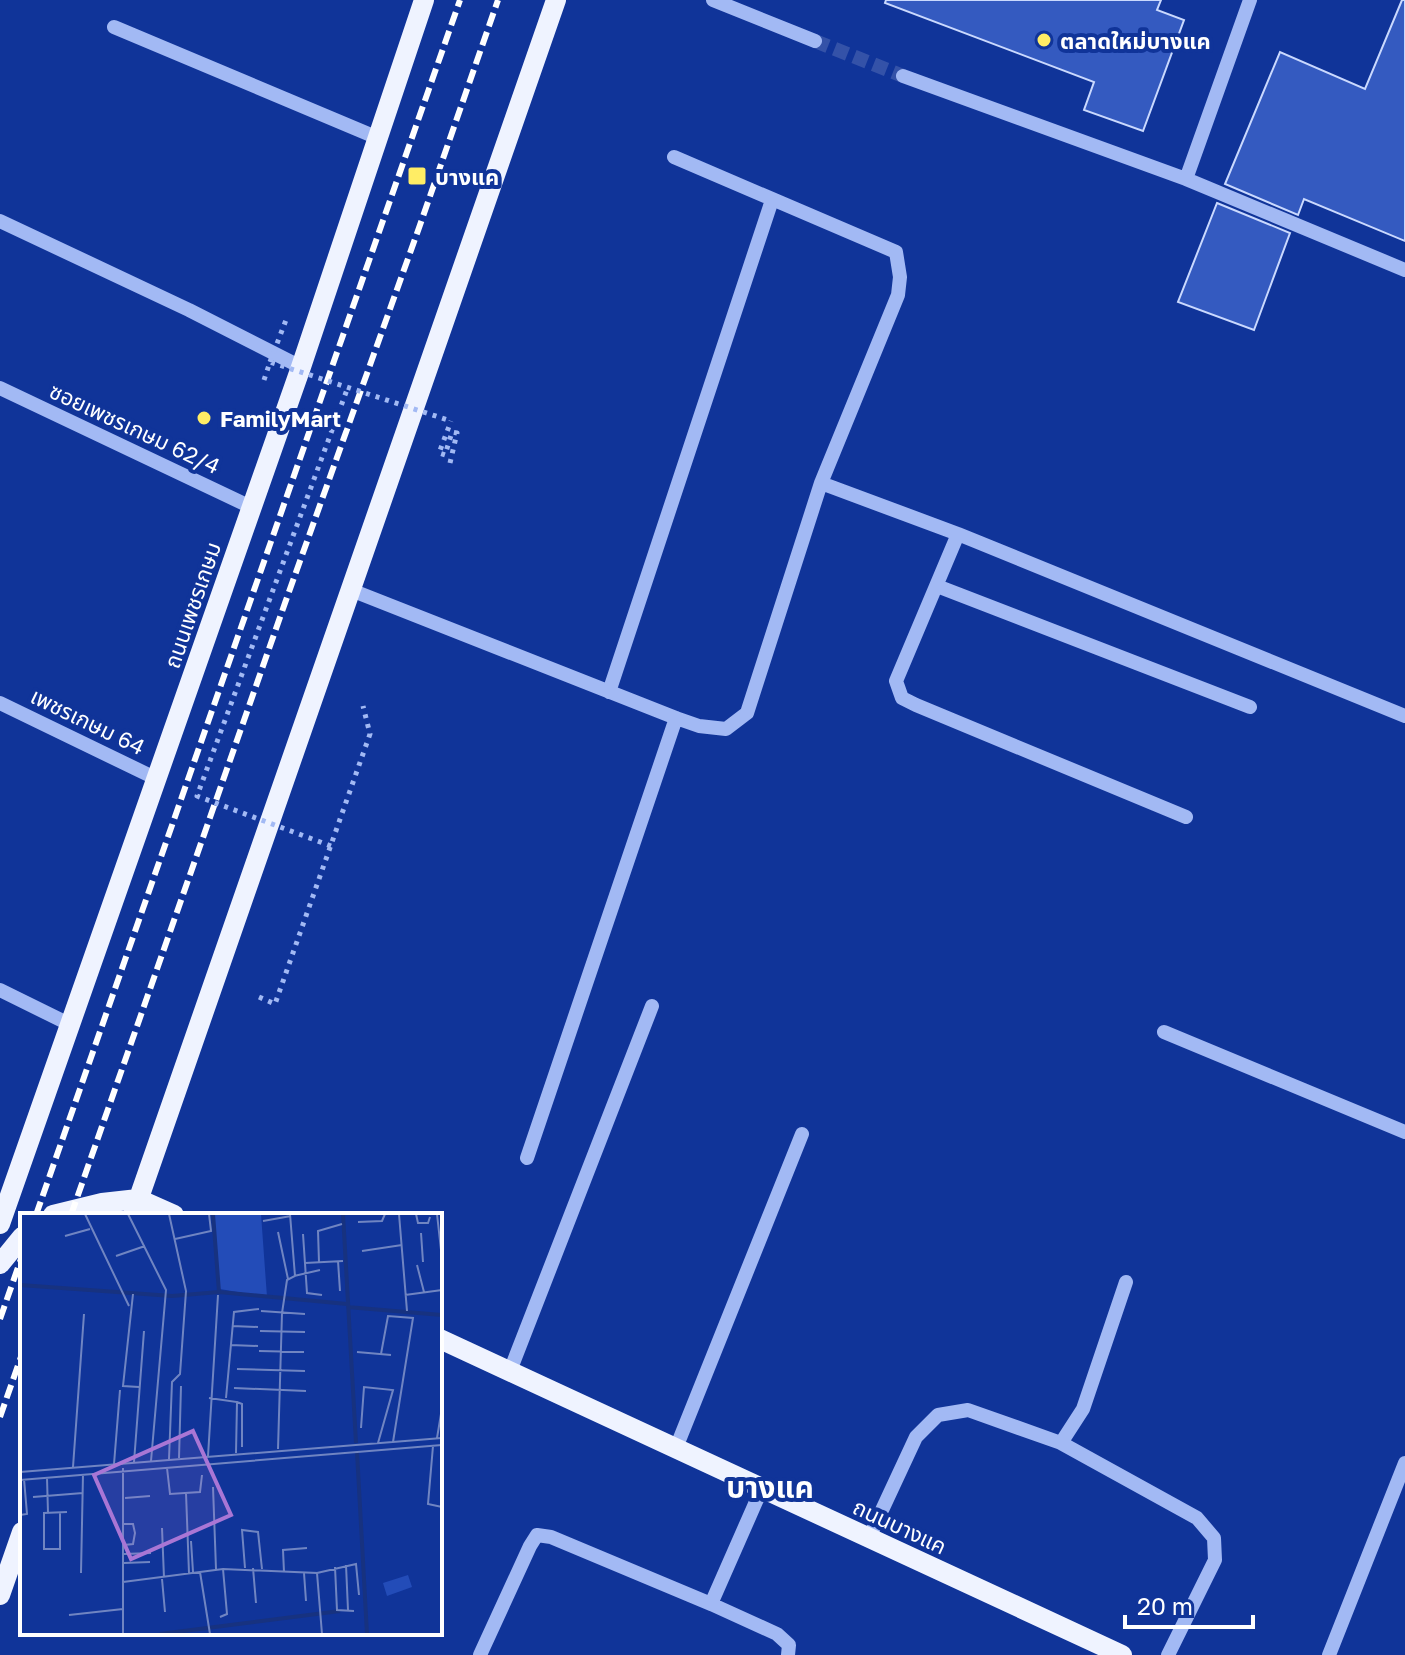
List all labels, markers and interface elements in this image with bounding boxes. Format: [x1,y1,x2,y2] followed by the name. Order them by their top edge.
[1060,27,1211,54] place label: ตลาดใหม่บางแค
[1035,31,1053,49] marker: ตลาดใหม่บางแค
[435,163,499,190] place label: บางแค
[406,165,428,187] marker: บางแค
[45,377,225,479] street label: ซอยเพชรเกษม 62/4
[220,405,341,432] place label: FamilyMart
[195,409,213,427] marker: FamilyMart
[158,538,226,672] street label: ถนนเพชรเกษม
[26,682,150,760] street label: เพชรเกษม 64
[20,1213,442,1635] inset map
[726,1469,814,1505] district label: บางแค
[849,1493,951,1559] street label: ถนนบางแค
[1125,1579,1253,1629] scale bar
[1137,1591,1193,1620] text: 20 m

